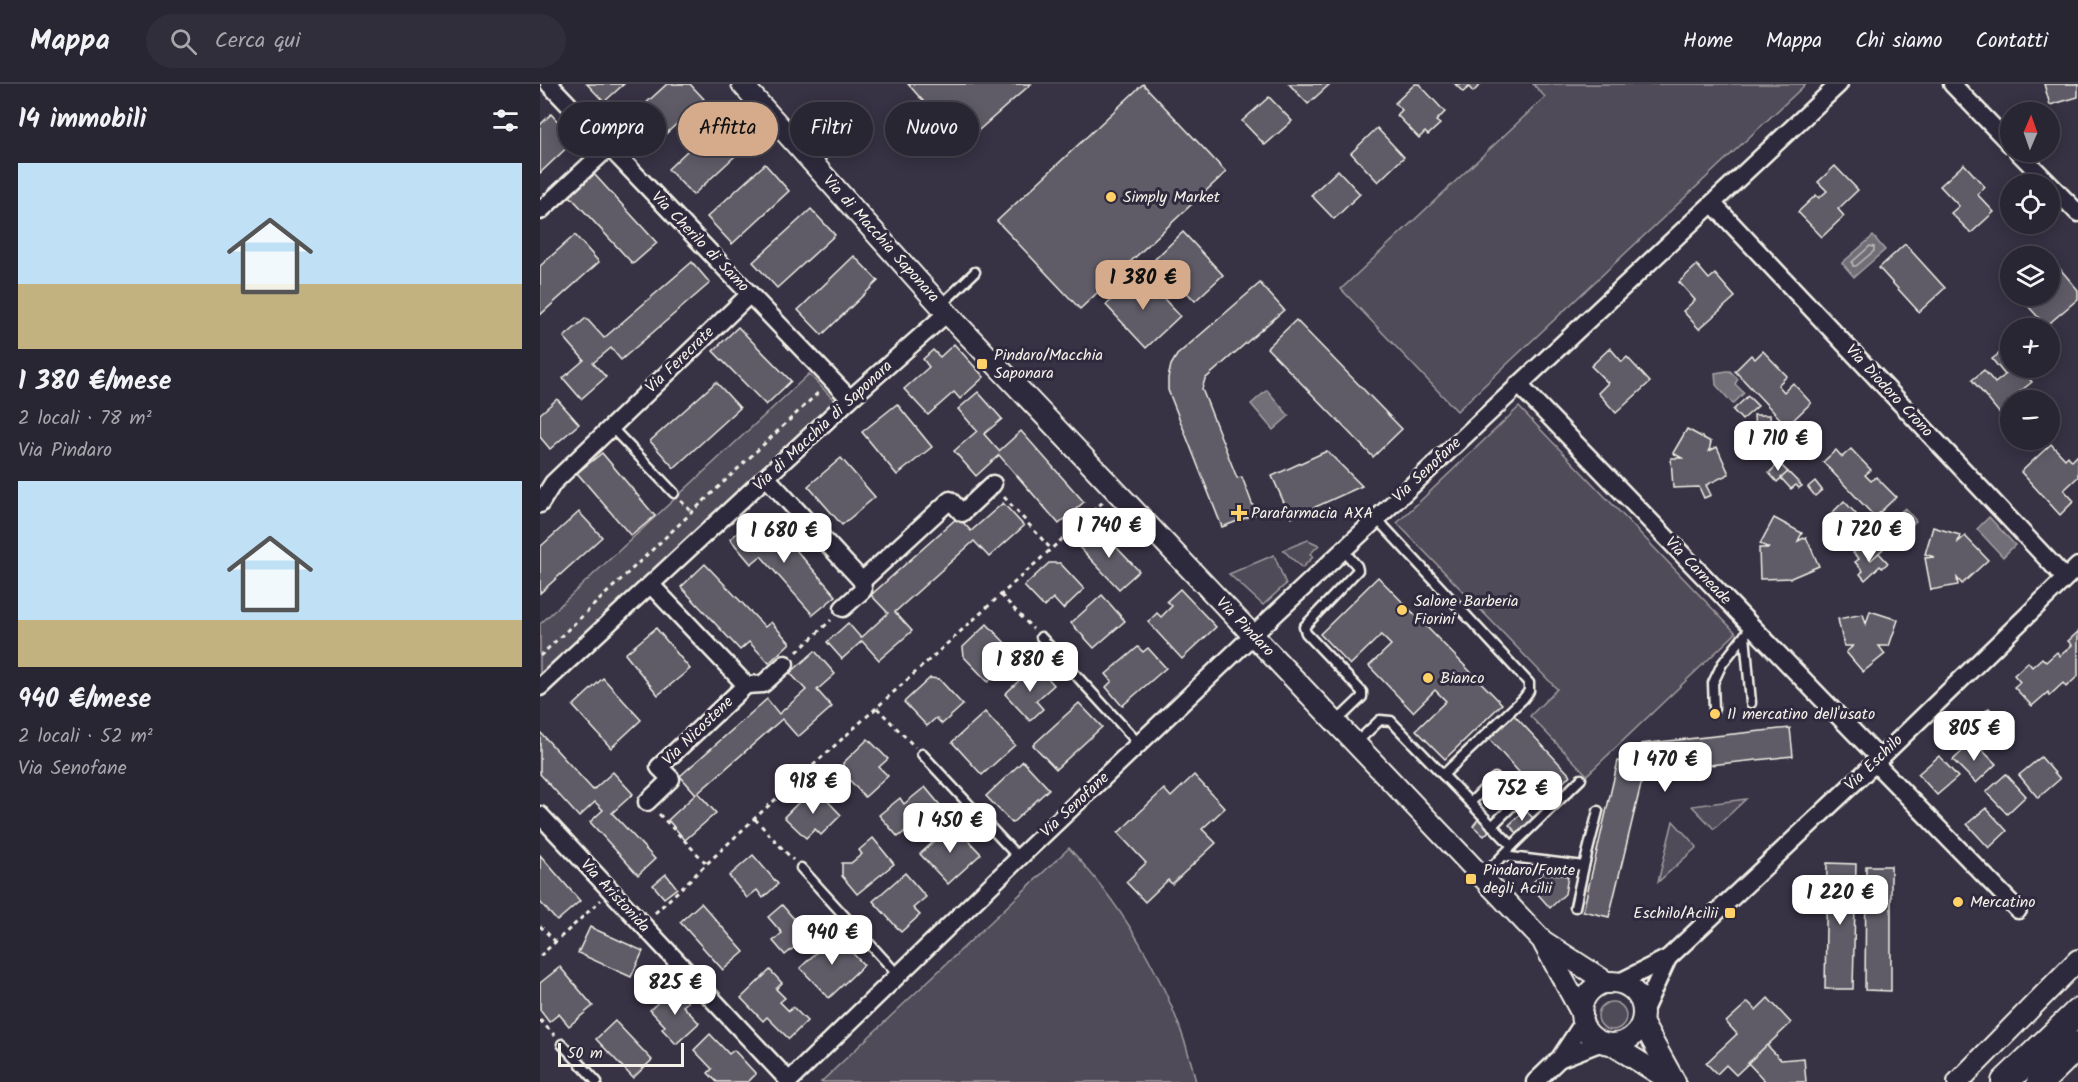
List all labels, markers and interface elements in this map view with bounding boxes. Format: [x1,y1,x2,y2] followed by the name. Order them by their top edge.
[146,14,566,68] search box
[30,19,110,64] text: Mappa
[215,24,300,59] text: Cerca qui
[167,25,200,58] icon: search
[1683,25,1733,58] text: Home
[1766,25,1822,58] text: Mappa
[1855,25,1942,58] text: Chi siamo
[1975,25,2048,58] text: Contatti
[18,99,146,141] text: 14 immobili
[558,102,666,156] chip: Compra
[678,102,778,156] chip: Affitta
[790,102,873,156] chip: Filtri
[885,102,979,156] chip: Nuovo
[2000,102,2060,162] north arrow
[2000,102,2060,450] map controls
[489,104,522,137] icon: filters
[817,169,945,309] street label: Via di Macchia Saponara
[2000,174,2060,234] button: locate
[1123,185,1221,210] place label: Simply Market
[645,186,755,298] street label: Via Cherilo di Samo
[1104,190,1118,204] marker: Simply Market
[216,202,324,310] icon: home
[2000,246,2060,306] button: layers
[1088,260,1198,311] pin: 1 380 €
[1109,263,1177,295] text: 1 380 €
[2000,318,2060,378] button: +
[640,321,720,399] street label: Via Ferecrate
[1839,339,1939,443] street label: Via Diodoro Crono
[994,343,1103,386] place label: Pindaro/Macchia Saponara
[748,354,898,498] street label: Via di Macchia di Saponara
[975,357,989,371] marker: Pindaro/Macchia Saponara
[18,361,171,403] text: 1 380 €/mese
[2000,390,2060,450] button: −
[18,403,152,435] text: 2 locali · 78 m²
[1723,421,1833,472] pin: 1 710 €
[1748,424,1808,456] text: 1 710 €
[1387,431,1467,509] street label: Via Senofane
[18,435,112,467] text: Via Pindaro
[1251,501,1374,526] place label: Parafarmacia AXA
[1232,506,1246,520] marker: Parafarmacia AXA
[1054,508,1164,559] pin: 1 740 €
[1077,511,1141,543] text: 1 740 €
[1814,512,1924,563] pin: 1 720 €
[729,513,839,564] pin: 1 680 €
[1836,515,1902,547] text: 1 720 €
[750,516,818,548] text: 1 680 €
[216,520,324,628] icon: home
[1659,531,1737,611] street label: Via Carneade
[1414,589,1519,632] place label: Salone Barberia Fiorini
[1210,591,1280,663] street label: Via Pindaro
[1395,603,1409,617] marker: Salone Barberia Fiorini
[975,642,1085,693] pin: 1 880 €
[996,645,1064,677] text: 1 880 €
[1440,666,1484,691] place label: Bianco
[1421,671,1435,685] marker: Bianco
[18,679,151,721] text: 940 €/mese
[657,690,739,772] street label: Via Nicostene
[1727,702,1875,727] place label: Il mercatino dell'usato
[1708,707,1722,721] marker: Il mercatino dell'usato
[1932,711,2016,762] pin: 805 €
[1948,714,2000,746] text: 805 €
[18,721,153,753] text: 2 locali · 52 m²
[1839,729,1909,797] street label: Via Eschilo
[1610,742,1720,793] pin: 1 470 €
[1633,745,1697,777] text: 1 470 €
[18,753,127,785] text: Via Senofane
[771,764,855,815] pin: 918 €
[1035,766,1115,844] street label: Via Senofane
[789,767,837,799] text: 918 €
[1480,771,1564,822] pin: 752 €
[1496,774,1548,806] text: 752 €
[895,803,1005,854] pin: 1 450 €
[917,806,983,838] text: 1 450 €
[574,853,656,939] street label: Via Aristonida
[1483,858,1575,901] place label: Pindaro/Fonte degli Acilii
[1464,872,1478,886] marker: Pindaro/Fonte degli Acilii
[1785,875,1895,926] pin: 1 220 €
[1806,878,1874,910] text: 1 220 €
[1970,890,2036,915] place label: Mercatino
[1951,895,1965,909] marker: Mercatino
[1633,901,1719,926] place label: Eschilo/Acilii
[1723,906,1737,920] marker: Eschilo/Acilii
[790,915,874,966] pin: 940 €
[806,918,858,950] text: 940 €
[633,965,717,1016] pin: 825 €
[648,968,702,1000] text: 825 €
[558,1040,684,1068] scale bar
[567,1041,603,1066] text: 50 m

